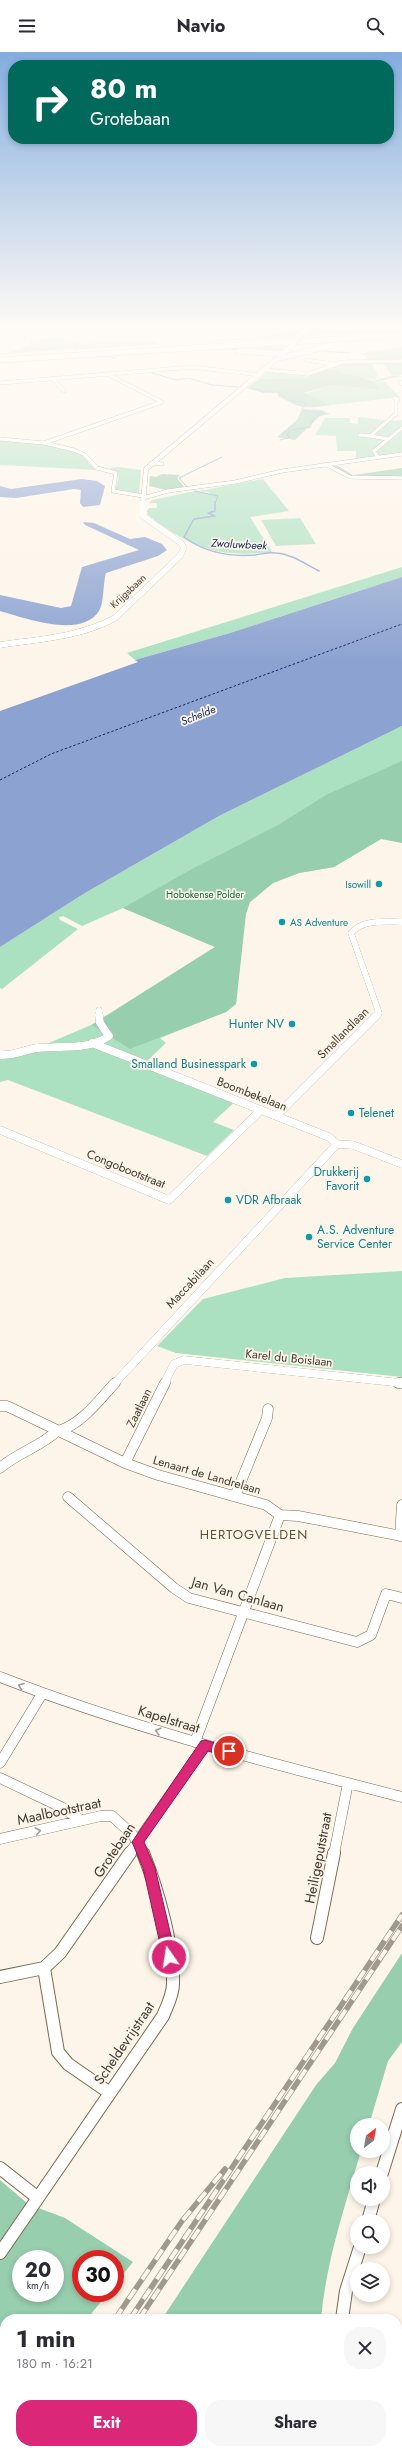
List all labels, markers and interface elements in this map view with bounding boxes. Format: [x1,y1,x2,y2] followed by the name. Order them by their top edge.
[177,13,225,39] text: Navio
[16,15,38,37] icon: menu
[364,15,386,37] icon: search
[90,68,157,109] text: 80 m
[24,76,76,128] icon: right
[90,106,170,132] text: Grotebaan
[210,535,269,554] water label: Zwaluwbeek
[107,570,149,612] street label: Krijgsbaan
[178,701,218,729] water label: Schelde
[345,877,371,892] place label: Isowill
[374,879,384,889] marker: Isowill
[166,887,244,902] park label: Hobokense Polder
[290,915,348,930] place label: AS Adventure
[277,917,287,927] marker: AS Adventure
[313,1003,373,1063] street label: Smallandlaan
[229,1015,284,1033] place label: Hunter NV
[287,1019,297,1029] marker: Hunter NV
[131,1055,247,1073] place label: Smalland Businesspark
[249,1059,259,1069] marker: Smalland Businesspark
[214,1072,290,1116] street label: Boombekelaan
[359,1104,394,1122] place label: Telenet
[346,1108,356,1118] marker: Telenet
[84,1145,168,1193] street label: Congobootstraat
[314,1163,359,1195] place label: Drukkerij Favorit
[362,1174,372,1184] marker: Drukkerij Favorit
[236,1191,302,1209] place label: VDR Afbraak
[223,1195,233,1205] marker: VDR Afbraak
[317,1221,394,1253] place label: A.S. Adventure Service Center
[304,1232,314,1242] marker: A.S. Adventure Service Center
[162,1254,218,1312] street label: Maccabilaan
[245,1344,333,1372] street label: Karel du Boislaan
[122,1385,156,1431] street label: Zaatlaan
[151,1451,263,1499] street label: Lenaart de Landrelaan
[200,1525,308,1544] district label: HERTOGVELDEN
[187,1571,287,1617] street label: Jan Van Canlaan
[17,1682,24,1690] one-way arrow
[136,1700,203,1738] street label: Kapelstraat
[154,1727,161,1736] one-way arrow
[212,1734,246,1768] pin
[218,1740,240,1762] icon: arrive
[15,1792,103,1830] street label: Maalbootstraat
[299,1810,337,1905] street label: Heiligeputstraat
[88,1819,140,1881] street label: Grotebaan
[35,1827,41,1835] one-way arrow
[148,1936,190,1978] position arrow
[89,1997,159,2088] street label: Scheldevrijstraat
[350,2118,390,2158] north arrow
[350,2118,390,2302] map controls
[350,2166,390,2206] button: sound
[350,2214,390,2254] button: search
[72,2250,124,2302] speed limit sign: 30
[25,2256,51,2285] text: 20
[350,2262,390,2302] button: layers
[27,2278,49,2293] text: km/h
[16,2321,76,2356] text: 1 min
[344,2327,386,2369] button: close
[16,2354,93,2373] text: 180 m · 16:21
[16,2400,197,2446] button: Exit
[205,2400,386,2446] button: Share

